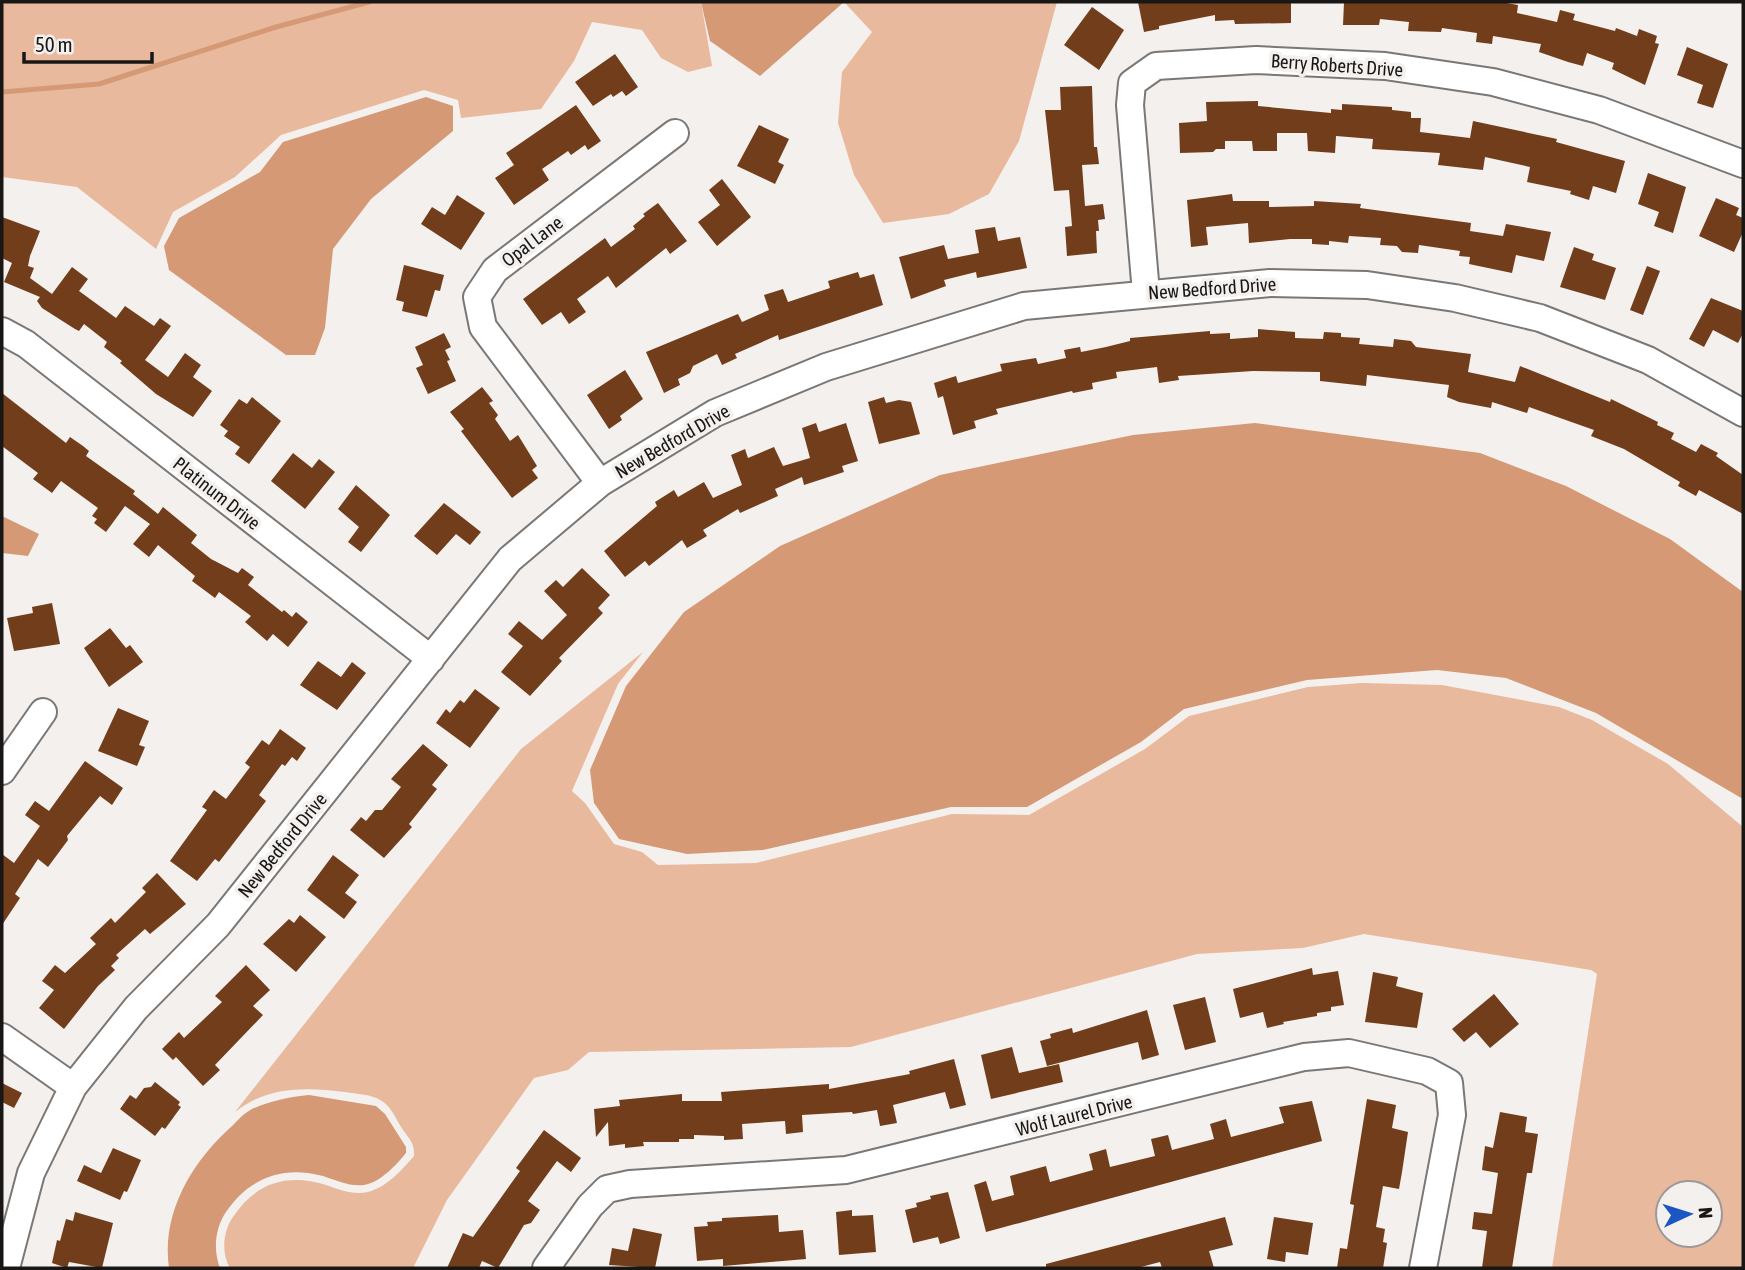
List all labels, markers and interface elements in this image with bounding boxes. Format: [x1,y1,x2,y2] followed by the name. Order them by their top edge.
[24,21,152,65] scale bar
[35,32,73,56] text: 50 m
[1270,49,1404,81] street label: Berry Roberts Drive
[497,211,567,271] street label: Opal Lane
[1147,273,1277,303] street label: New Bedford Drive
[611,399,733,483] street label: New Bedford Drive
[169,452,265,534] street label: Platinum Drive
[233,788,331,902] street label: New Bedford Drive
[1014,1090,1134,1140] street label: Wolf Laurel Drive
[1654,1179,1724,1249] north arrow
[1695,1206,1717,1219] text: N

